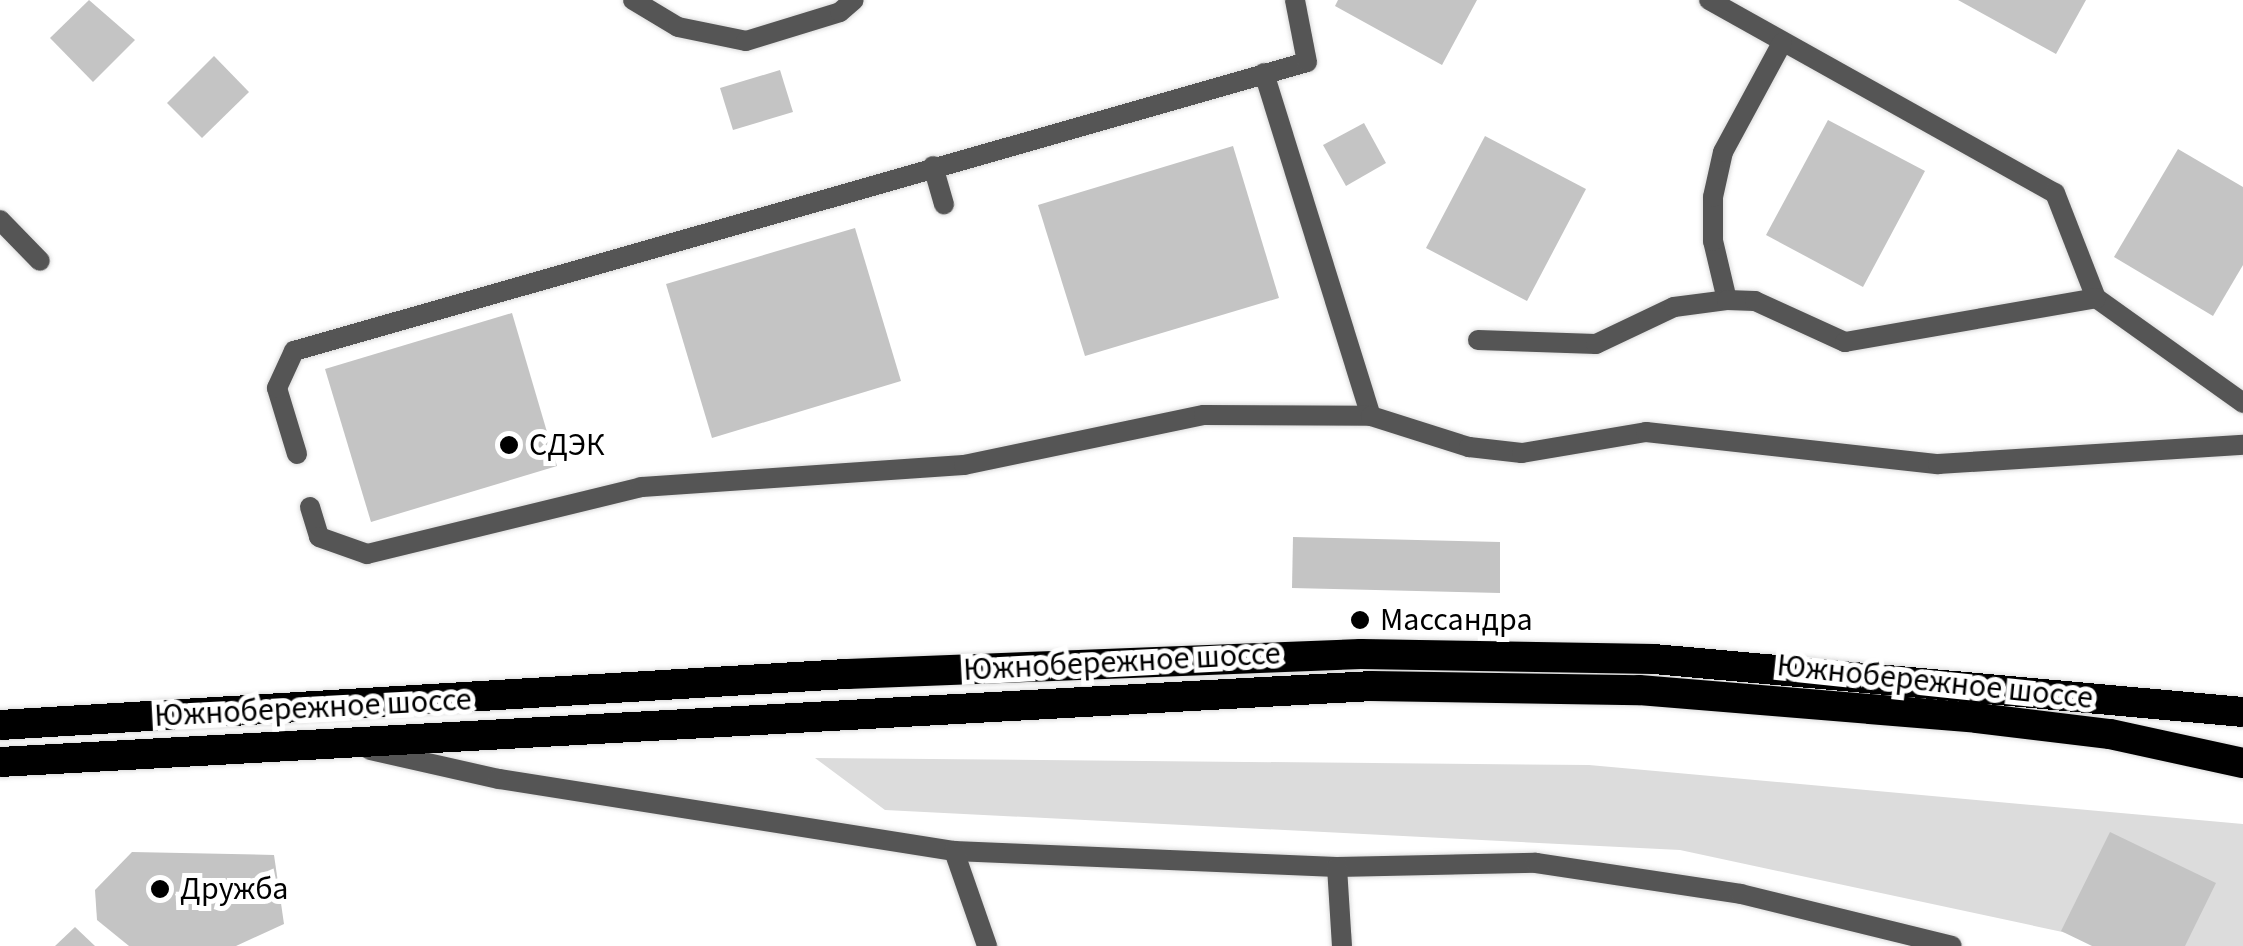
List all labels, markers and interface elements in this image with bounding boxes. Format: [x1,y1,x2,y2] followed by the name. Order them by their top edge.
[529,426,604,464] place label: СДЭК
[498,434,520,456] marker: СДЭК
[1380,601,1533,639] place label: Массандра
[1349,609,1371,631] marker: Массандра
[962,635,1282,689] street label: Южнобережное шоссе
[1775,646,2095,718] street label: Южнобережное шоссе
[153,681,473,735] street label: Южнобережное шоссе
[180,870,288,908] place label: Дружба
[149,878,171,900] marker: Дружба

